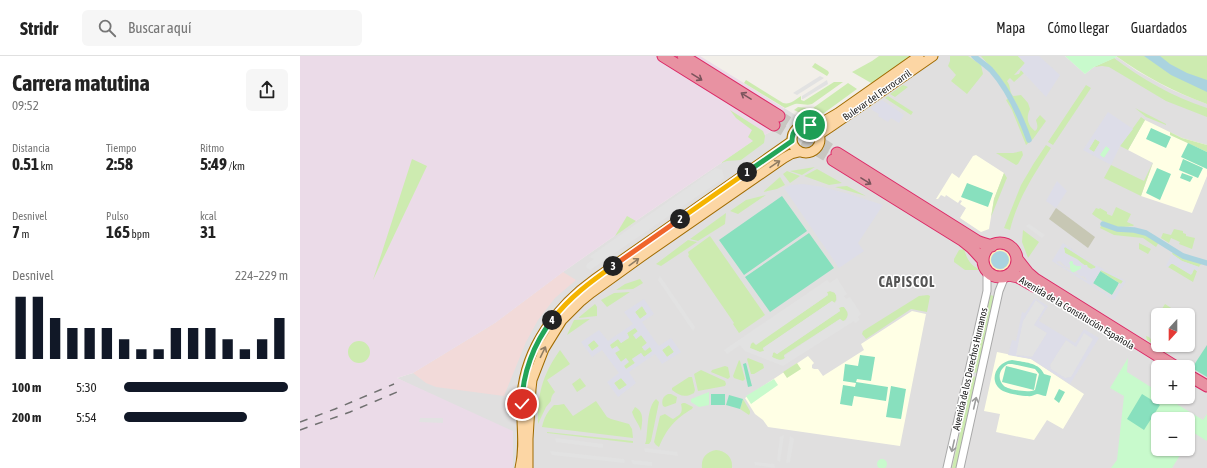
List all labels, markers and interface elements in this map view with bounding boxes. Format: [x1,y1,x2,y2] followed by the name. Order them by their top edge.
[82,10,362,46] search box
[20,17,58,39] text: Stridr
[96,17,118,39] icon: search
[128,19,191,36] text: Buscar aquí
[996,20,1025,36] text: Mapa
[1047,20,1109,36] text: Cómo llegar
[1131,20,1187,36] text: Guardados
[841,67,914,123] street label: Bulevar del Ferrocarril
[246,69,288,111] button: share
[12,70,150,96] text: Carrera matutina
[691,73,703,81] one-way arrow
[740,91,752,99] one-way arrow
[12,98,39,113] text: 09:52
[793,108,827,142] pin
[799,114,821,136] icon: arrive
[12,142,50,154] text: Distancia
[106,142,136,154] text: Tiempo
[200,142,224,154] text: Ritmo
[12,154,39,174] text: 0.51
[106,154,133,174] text: 2:58
[200,154,227,174] text: 5:49
[39,160,53,172] text: km
[227,160,245,172] text: /km
[770,160,781,168] one-way arrow
[737,162,757,182] pin: 1
[744,166,750,178] text: 1
[860,177,872,185] one-way arrow
[670,209,690,229] pin: 2
[12,210,47,222] text: Desnivel
[106,210,129,222] text: Pulso
[200,210,217,222] text: kcal
[677,213,683,225] text: 2
[12,222,20,242] text: 7
[106,222,130,242] text: 165
[200,222,216,242] text: 31
[20,228,29,240] text: m
[130,228,150,240] text: bpm
[603,256,623,276] pin: 3
[628,258,639,266] one-way arrow
[610,260,616,272] text: 3
[12,268,54,283] text: Desnivel
[235,268,288,283] text: 224–229 m
[878,274,936,290] district label: CAPISCOL
[1018,274,1137,352] street label: Avenida de la Constitución Española
[951,306,990,431] street label: Avenida de los Derechos Humanos
[1151,308,1195,352] north arrow
[1151,308,1195,456] map controls
[542,310,562,330] pin: 4
[549,314,555,326] text: 4
[540,346,547,358] one-way arrow
[1151,360,1195,404] button: +
[12,380,41,395] text: 100 m
[76,380,97,395] text: 5:30
[505,387,539,421] pin
[511,393,533,415] icon: check
[971,396,979,409] one-way arrow
[12,410,41,425] text: 200 m
[76,410,97,425] text: 5:54
[1151,412,1195,456] button: −
[948,439,956,452] one-way arrow

